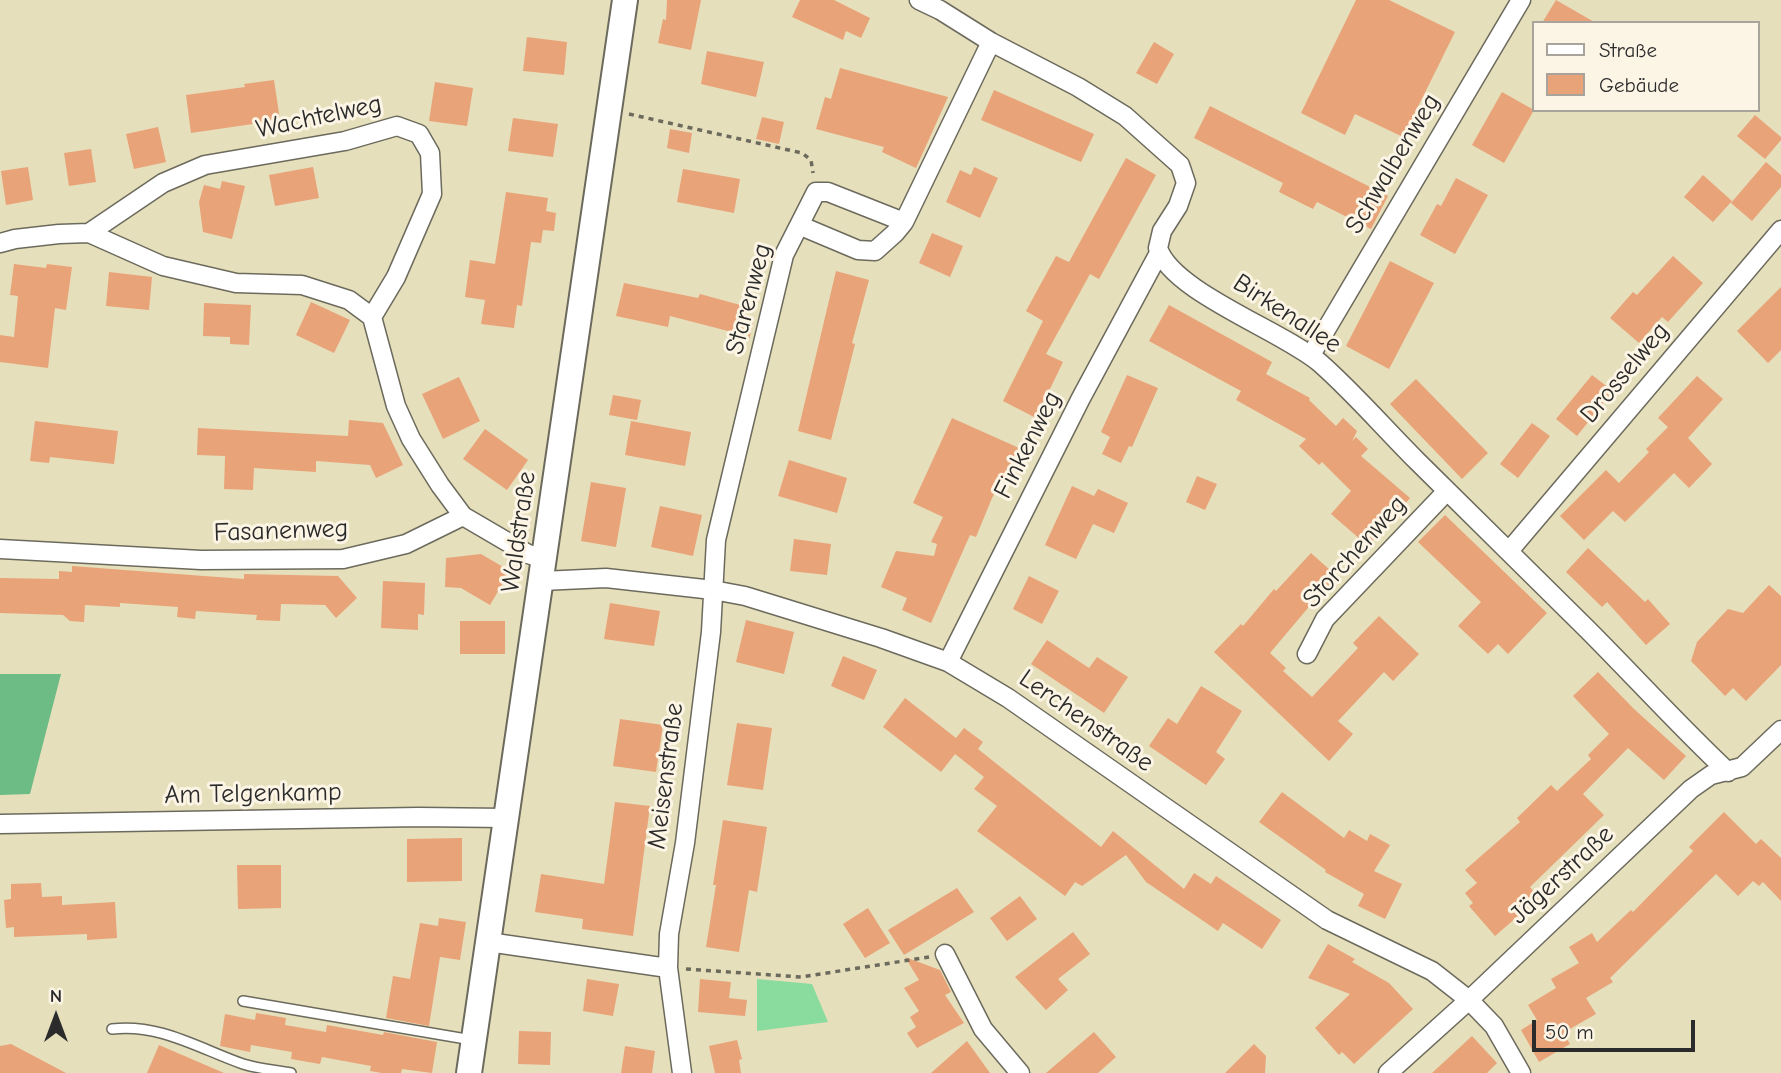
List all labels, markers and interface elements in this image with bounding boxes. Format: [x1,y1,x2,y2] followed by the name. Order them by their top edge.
[1532,21,1760,112] legend
[1599,38,1657,62] text: Straße
[1599,73,1679,97] text: Gebäude
[253,88,385,146] street label: Wachtelweg
[1339,88,1447,240] street label: Schwalbenweg
[719,240,779,358] street label: Starenweg
[1227,268,1347,360] street label: Birkenallee
[1574,316,1676,430] street label: Drosselweg
[988,386,1068,504] street label: Finkenweg
[495,469,543,595] street label: Waldstraße
[1297,490,1413,614] street label: Storchenweg
[213,513,349,549] street label: Fasanenweg
[1013,663,1159,779] street label: Lerchenstraße
[642,701,690,851] street label: Meisenstraße
[164,777,342,811] street label: Am Telgenkamp
[1504,819,1620,931] street label: Jägerstraße
[21,982,91,1052] north arrow
[50,985,62,1007] text: N
[1536,1006,1699,1050] scale bar
[1545,1020,1594,1044] text: 50 m

